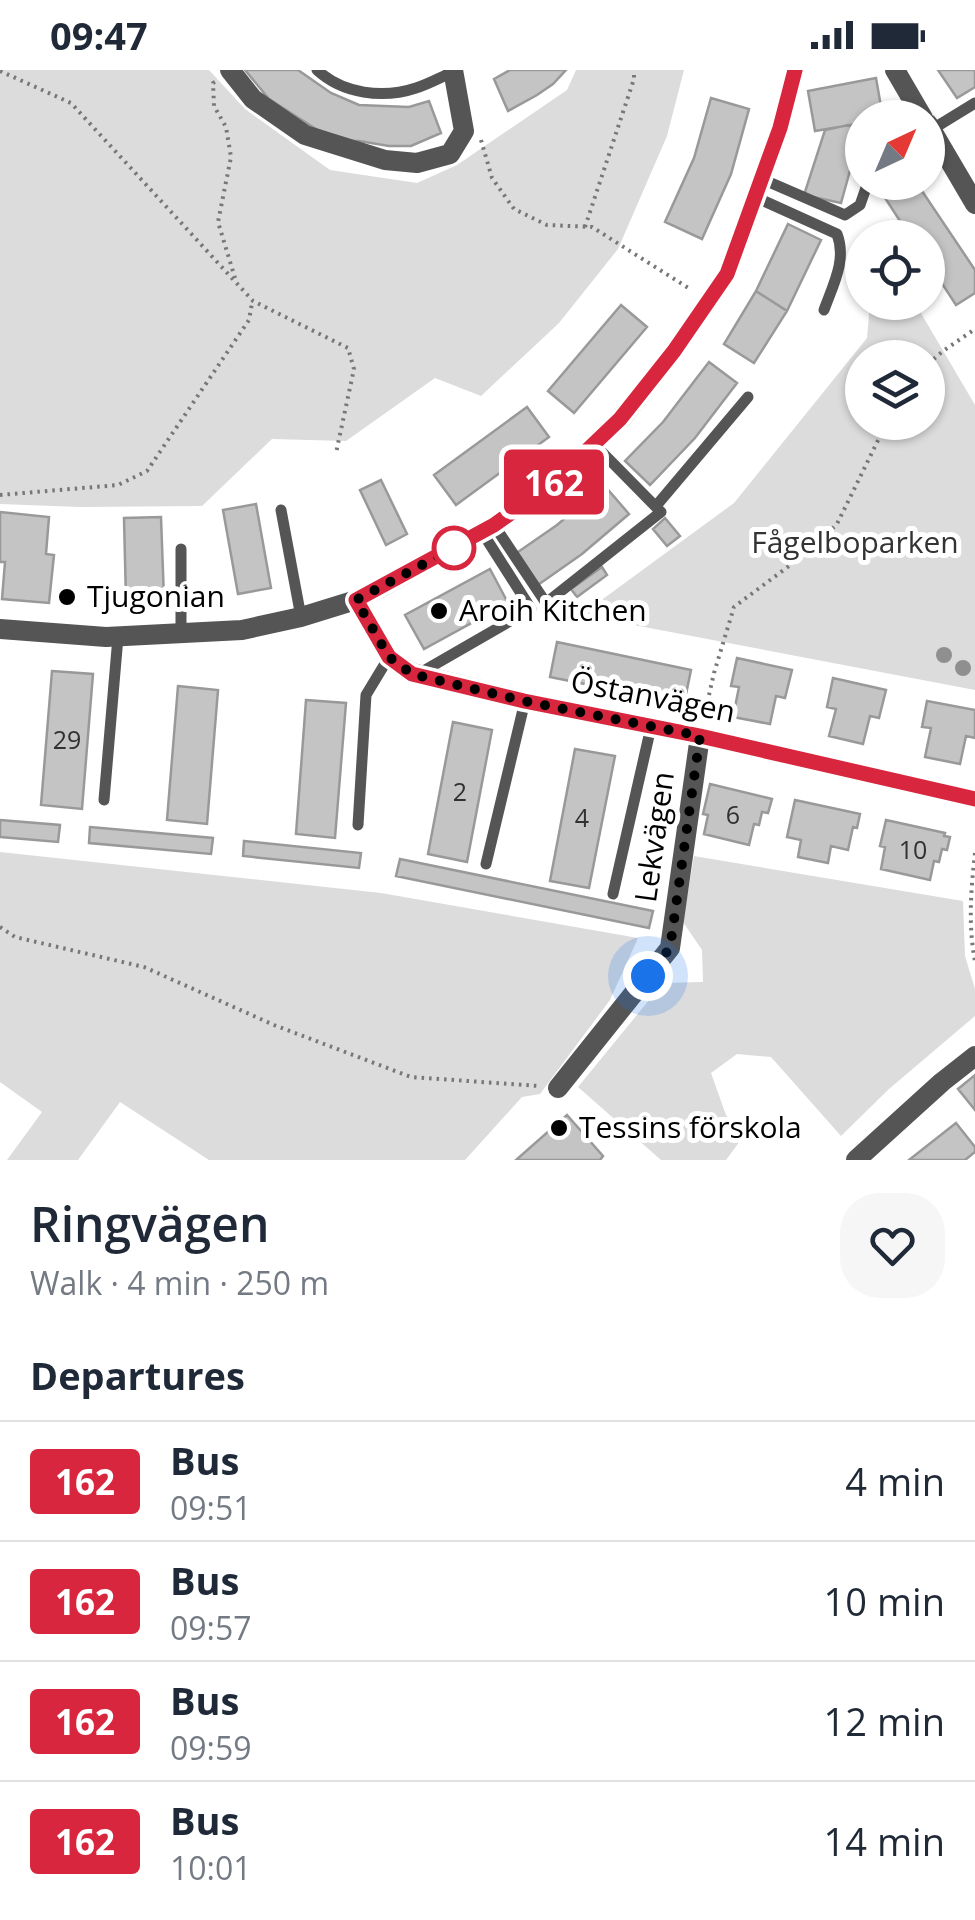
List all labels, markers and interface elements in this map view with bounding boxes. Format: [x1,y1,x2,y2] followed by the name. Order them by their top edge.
[50,9,148,61] text: 09:47
[845,100,945,200] north arrow
[845,100,945,440] map controls
[845,220,945,320] button: locate
[845,340,945,440] button: layers
[496,450,612,514] line badge: 162
[524,459,584,506] text: 162
[751,521,959,562] park label: Fågelboparken
[433,527,475,569] unlabelled marker
[87,575,225,616] place label: Tjugonian
[56,586,78,608] marker: Tjugonian
[459,589,647,630] place label: Aroih Kitchen
[428,600,450,622] marker: Aroih Kitchen
[568,660,739,732] street label: Östanvägen
[53,722,81,756] house number: 29
[624,769,683,905] street label: Lekvägen
[453,774,467,808] house number: 2
[726,797,740,831] house number: 6
[575,800,589,834] house number: 4
[899,832,927,866] house number: 10
[623,951,673,1001] your location
[579,1106,802,1147] place label: Tessins förskola
[548,1117,570,1139] marker: Tessins förskola
[30,1191,269,1256] text: Ringvägen
[840,1193,945,1298] button: heart
[30,1261,329,1304] text: Walk · 4 min · 250 m
[30,1349,245,1401] text: Departures
[170,1434,239,1486] text: Bus
[845,1455,945,1507] text: 4 min
[55,1458,115,1505] text: 162
[170,1486,252,1529] text: 09:51
[170,1554,239,1606] text: Bus
[824,1575,945,1627] text: 10 min
[55,1578,115,1625] text: 162
[170,1606,252,1649] text: 09:57
[170,1674,239,1726] text: Bus
[824,1695,945,1747] text: 12 min
[55,1698,115,1745] text: 162
[170,1726,252,1769] text: 09:59
[170,1794,239,1846] text: Bus
[824,1815,945,1867] text: 14 min
[55,1818,115,1865] text: 162
[170,1846,252,1889] text: 10:01

